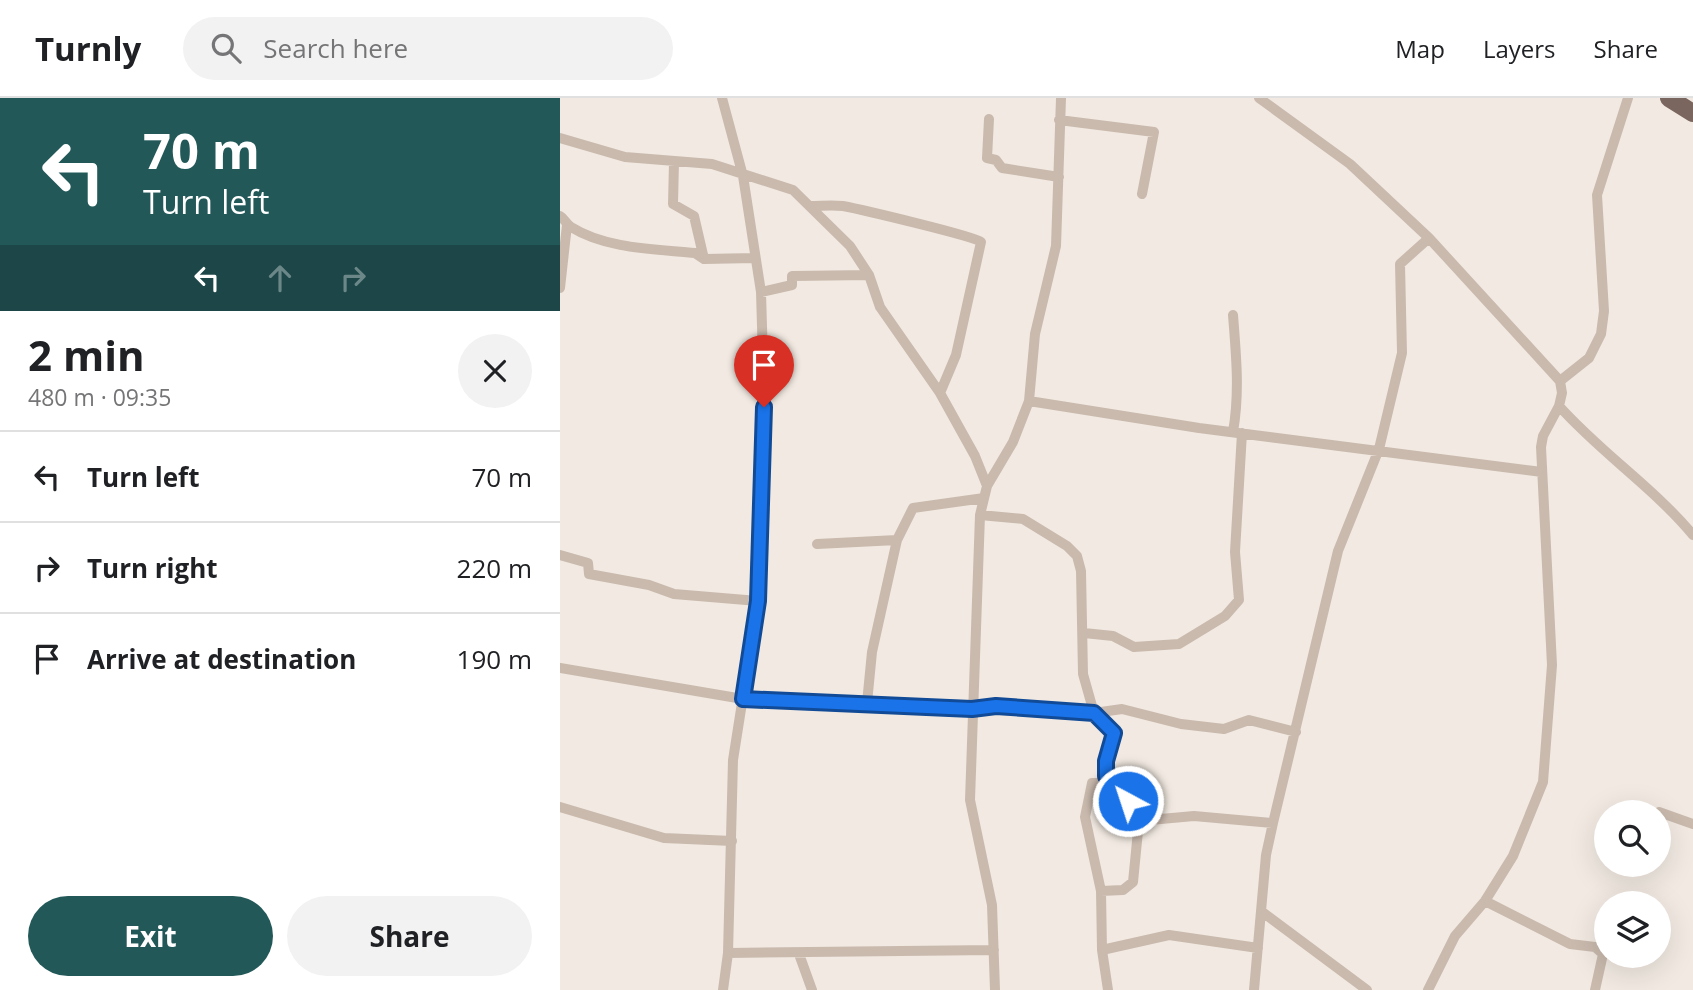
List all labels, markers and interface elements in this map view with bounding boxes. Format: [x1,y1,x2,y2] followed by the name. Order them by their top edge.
[183,17,673,80] search box
[35,26,141,71] text: Turnly
[207,29,245,67] icon: search
[263,30,408,66] text: Search here
[1395,32,1445,65] text: Map
[1483,32,1556,65] text: Layers
[1594,32,1658,65] text: Share
[143,117,260,183] text: 70 m
[28,126,119,217] icon: left
[143,180,269,223] text: Turn left
[188,259,226,297] icon: left
[261,259,299,297] icon: ahead
[334,259,372,297] icon: right
[28,326,145,383] text: 2 min
[458,334,532,408] button: close
[734,335,794,407] pin
[745,346,783,384] icon: arrive
[28,381,171,413] text: 480 m · 09:35
[28,458,66,496] icon: left
[87,459,199,495] text: Turn left
[471,459,532,495] text: 70 m
[28,549,66,587] icon: right
[87,550,218,586] text: Turn right
[457,550,532,586] text: 220 m
[28,640,66,678] icon: arrive
[87,641,356,677] text: Arrive at destination
[457,641,532,677] text: 190 m
[1091,764,1165,838] position arrow
[1594,800,1671,968] map controls
[1594,800,1671,877] button: search
[1594,891,1671,968] button: layers
[28,896,273,976] button: Exit
[287,896,532,976] button: Share

